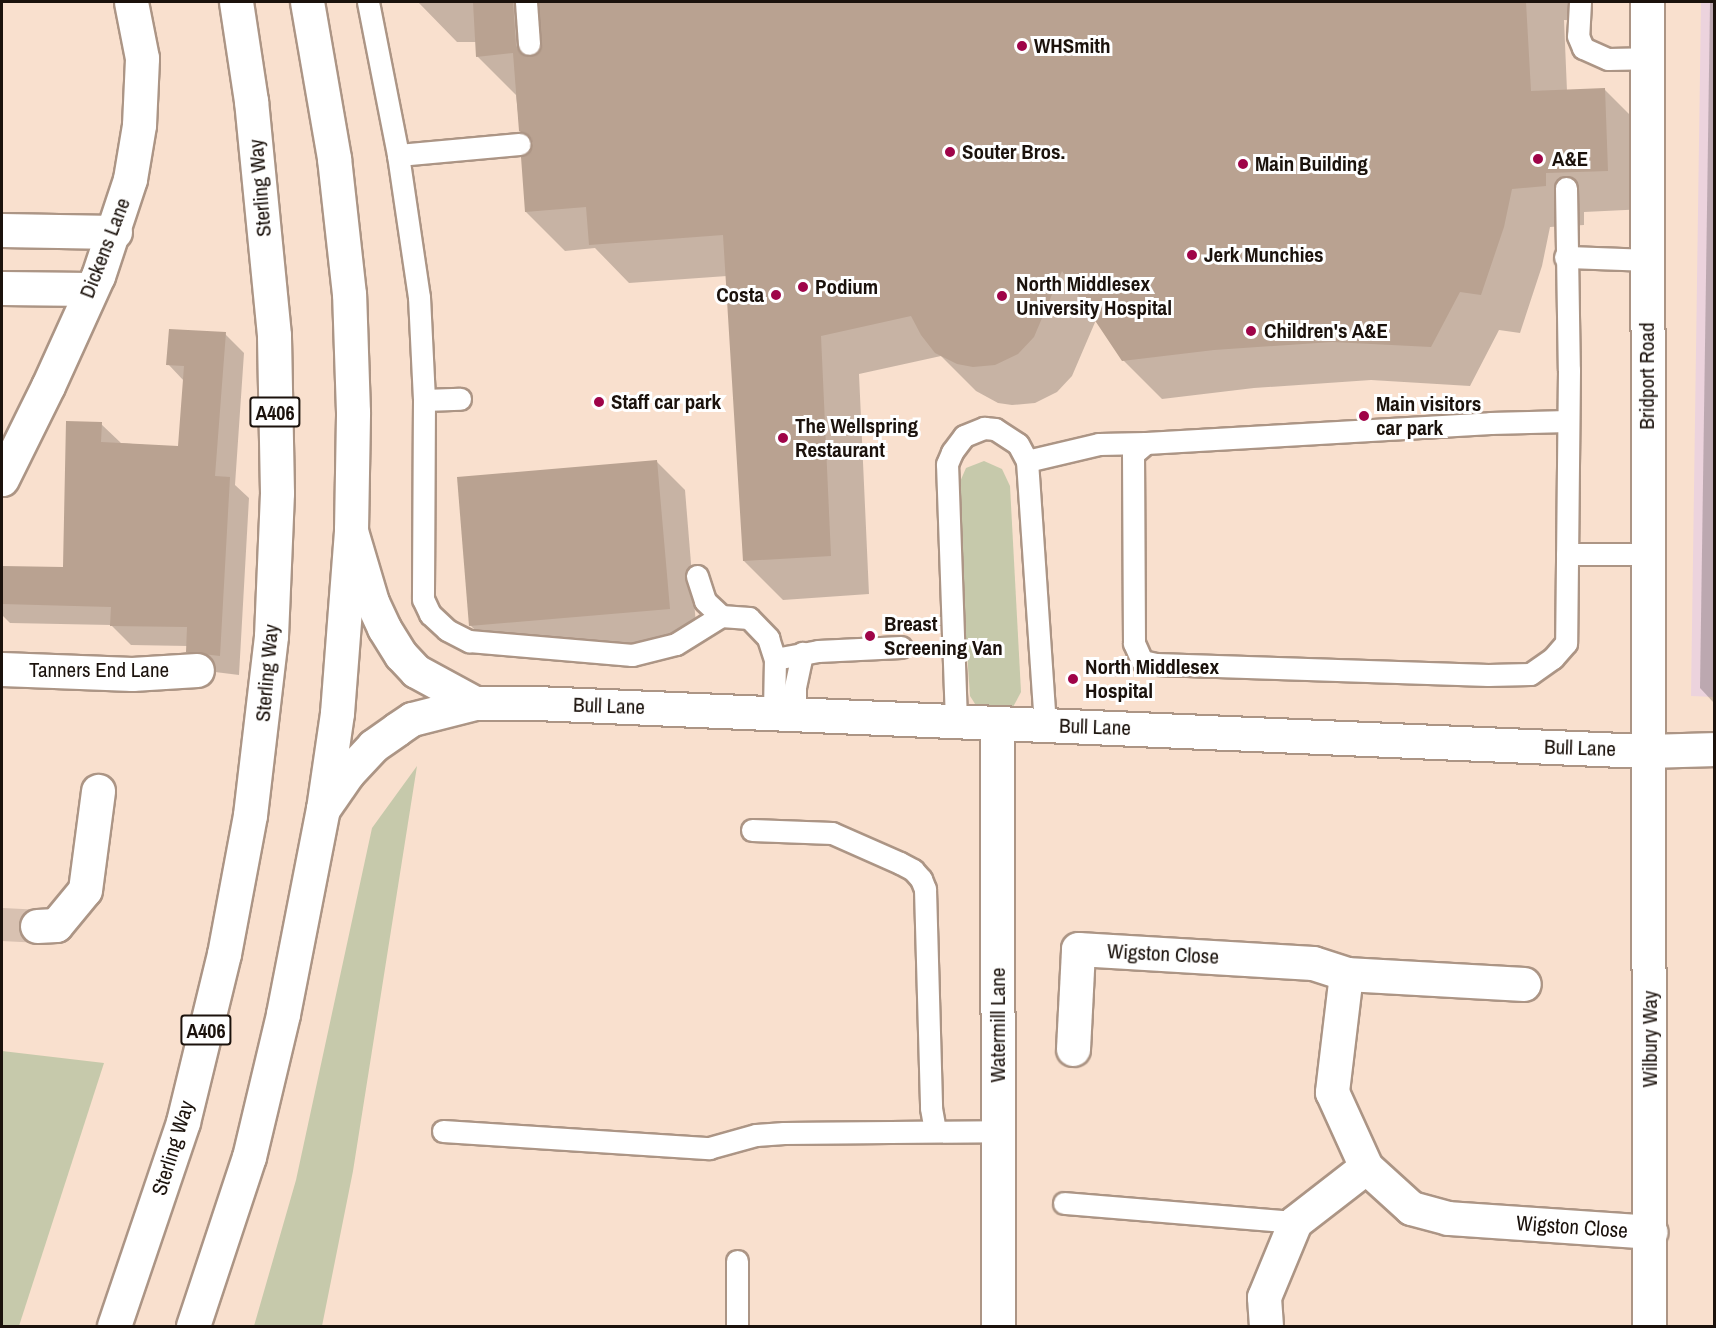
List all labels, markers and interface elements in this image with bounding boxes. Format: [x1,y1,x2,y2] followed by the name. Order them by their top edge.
[1034,33,1111,59] place label: WHSmith
[1015,39,1029,53] marker: WHSmith
[243,138,277,238] street label: Sterling Way
[962,139,1065,165] place label: Souter Bros.
[943,145,957,159] marker: Souter Bros.
[1552,146,1588,172] place label: A&E
[1529,150,1547,168] marker: A&E
[1255,151,1368,177] place label: Main Building
[1236,157,1250,171] marker: Main Building
[74,194,136,302] street label: Dickens Lane
[1204,242,1324,268] place label: Jerk Munchies
[1185,248,1199,262] marker: Jerk Munchies
[1016,271,1172,321] place label: North Middlesex University Hospital
[815,274,878,300] place label: Podium
[796,280,810,294] marker: Podium
[716,282,764,308] place label: Costa
[993,287,1011,305] marker: North Middlesex University Hospital
[769,288,783,302] marker: Costa
[1264,318,1389,344] place label: Children's A&E
[1242,322,1260,340] marker: Children's A&E
[1634,322,1660,430] street label: Bridport Road
[611,389,721,415] place label: Staff car park
[1376,391,1481,441] place label: Main visitors car park
[248,395,302,429] road number: A406
[592,395,606,409] marker: Staff car park
[1357,409,1371,423] marker: Main visitors car park
[795,413,918,463] place label: The Wellspring Restaurant
[776,431,790,445] marker: The Wellspring Restaurant
[884,611,1003,661] place label: Breast Screening Van
[250,623,284,723] street label: Sterling Way
[861,627,879,645] marker: Breast Screening Van
[1085,654,1219,704] place label: North Middlesex Hospital
[29,657,169,683] street label: Tanners End Lane
[1066,672,1080,686] marker: North Middlesex Hospital
[573,692,645,720] street label: Bull Lane
[1059,713,1131,741] street label: Bull Lane
[1544,734,1616,762] street label: Bull Lane
[1106,938,1220,970] street label: Wigston Close
[985,967,1011,1083] street label: Watermill Lane
[1637,991,1663,1087] street label: Wilbury Way
[179,1013,233,1047] road number: A406
[147,1097,199,1199] street label: Sterling Way
[1515,1211,1629,1243] street label: Wigston Close

